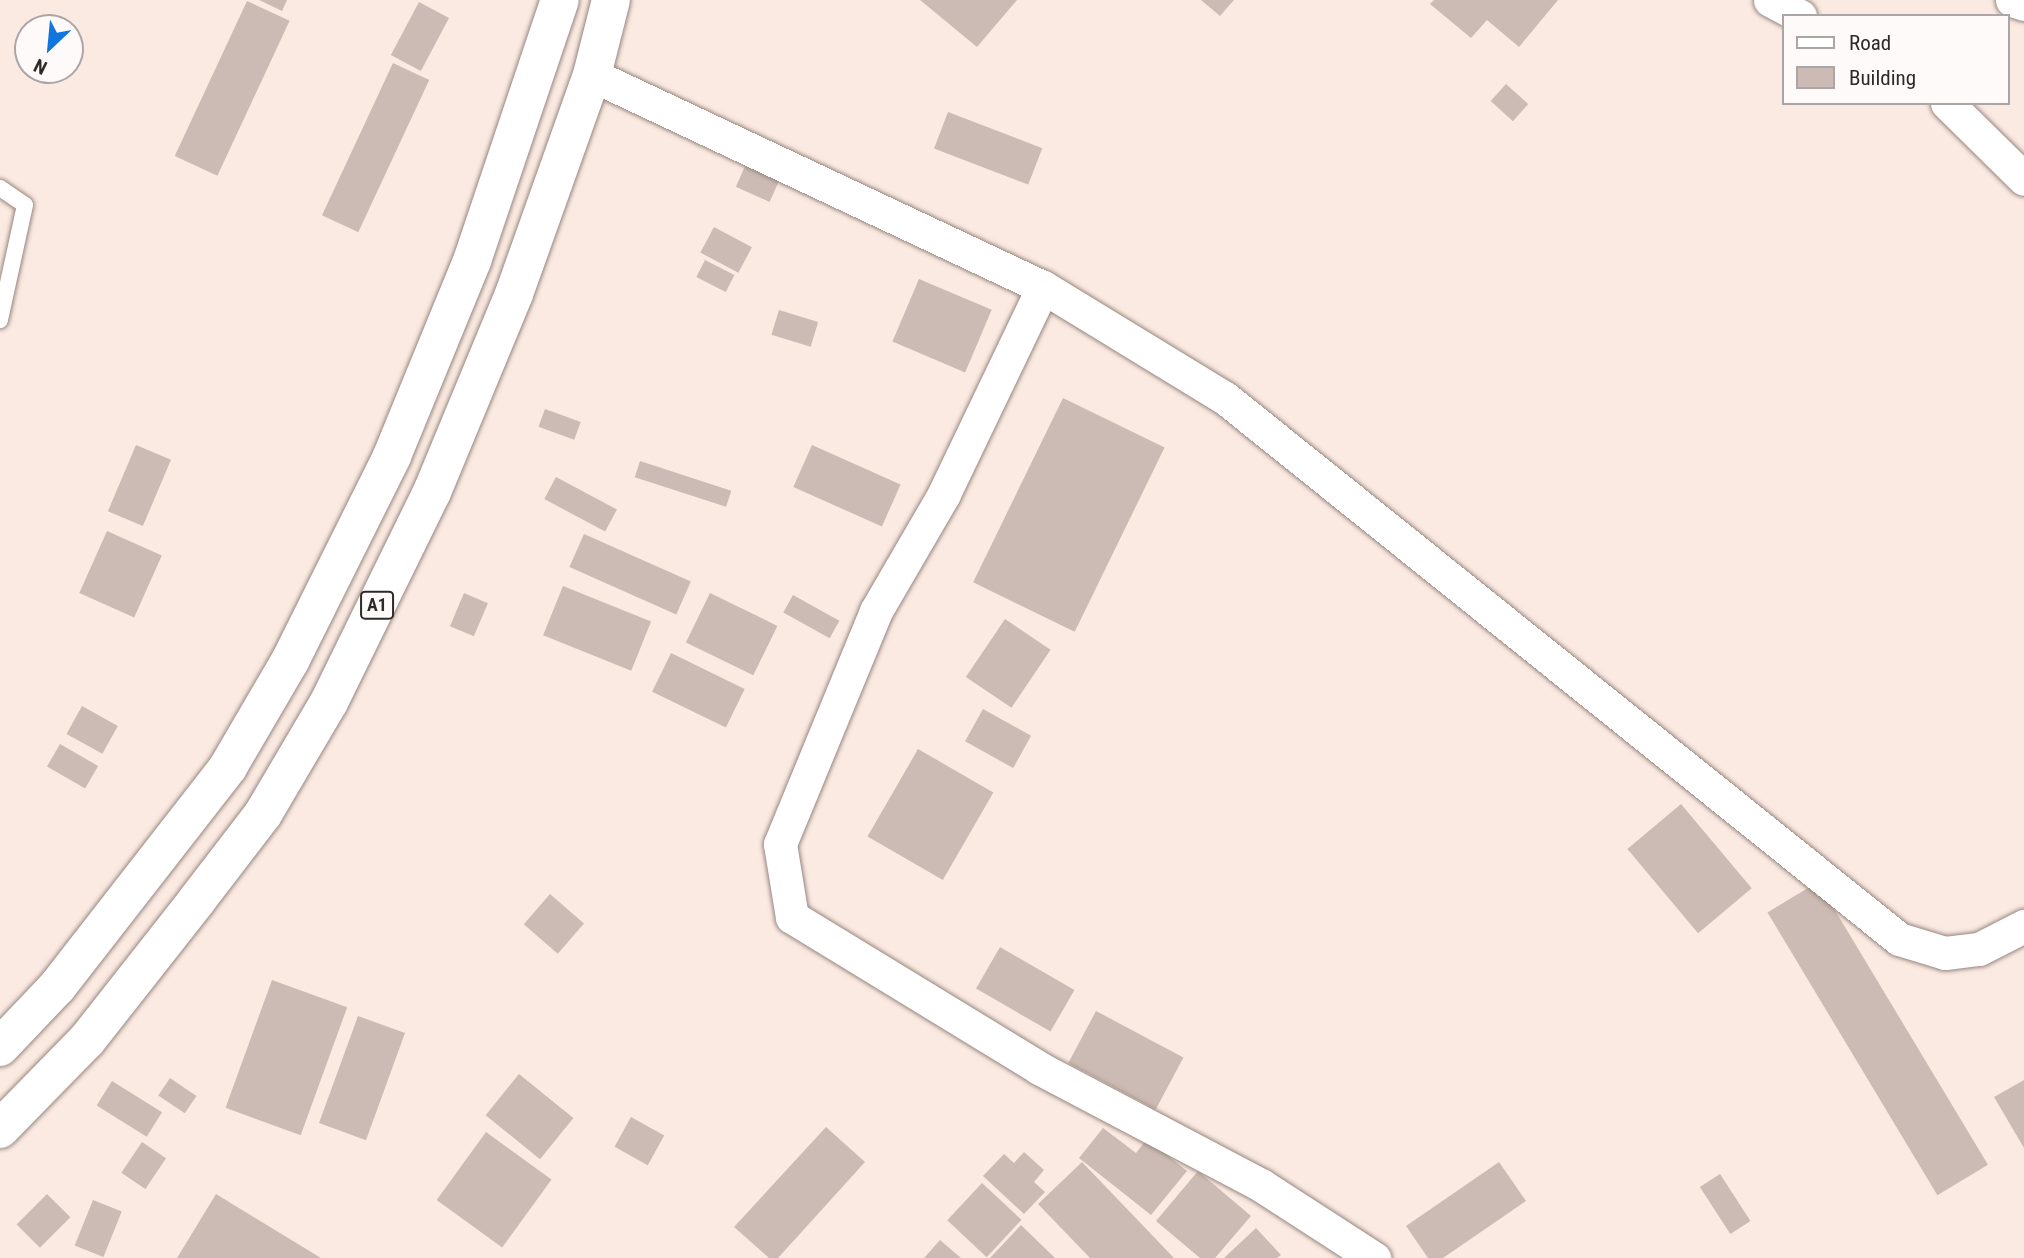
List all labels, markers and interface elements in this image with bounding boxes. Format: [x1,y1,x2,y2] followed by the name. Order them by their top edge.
[14,14,84,84] north arrow
[1783,14,2010,105] legend
[1849,31,1891,55] text: Road
[30,54,51,79] text: N
[1849,66,1916,90] text: Building
[360,590,394,620] road number: A1

